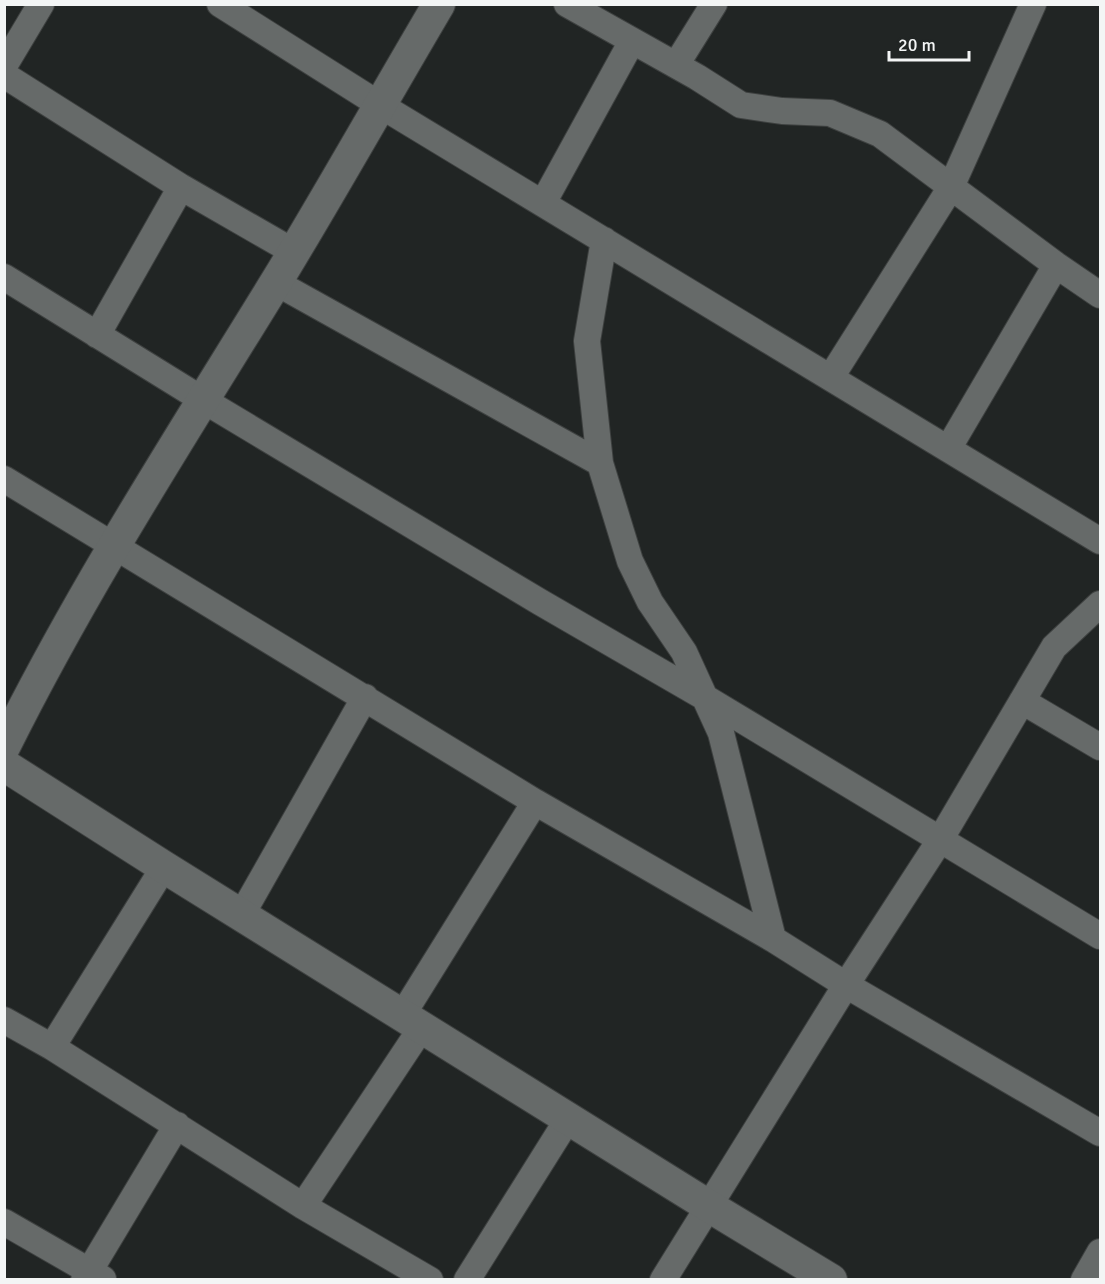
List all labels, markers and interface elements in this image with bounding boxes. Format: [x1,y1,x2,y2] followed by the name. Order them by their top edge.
[889,24,968,62] scale bar
[898,34,936,56] text: 20 m

